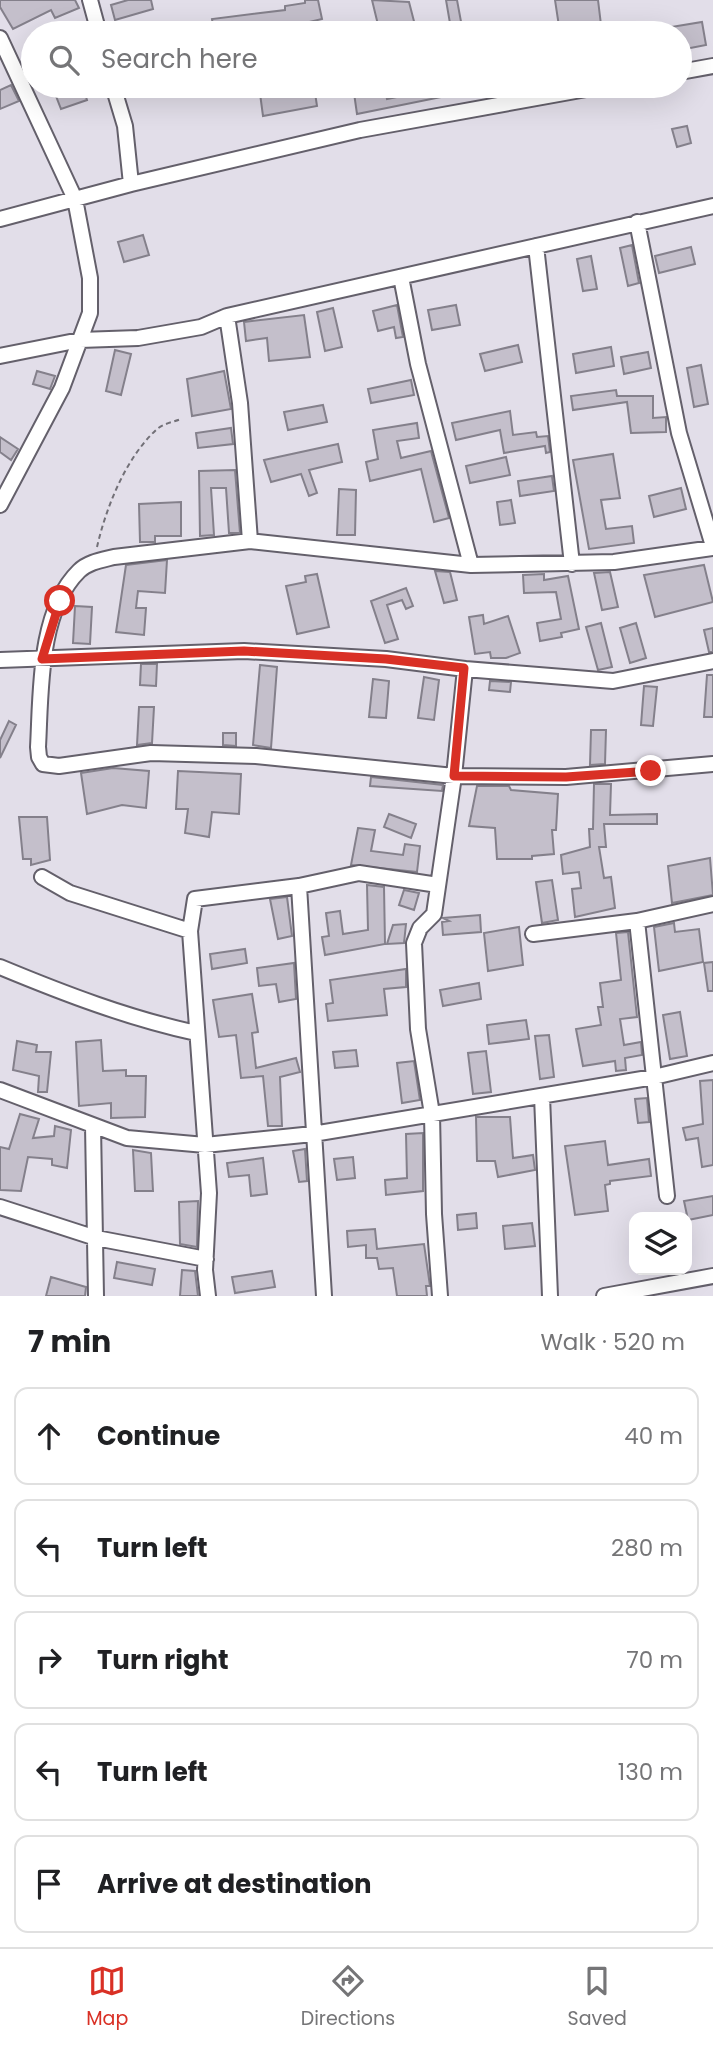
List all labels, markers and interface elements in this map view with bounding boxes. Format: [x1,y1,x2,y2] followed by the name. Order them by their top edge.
[21,21,692,98] search box
[45,41,83,79] icon: search
[101,41,258,77] text: Search here
[44,585,75,616] route start
[635,755,666,786] route end
[629,1212,692,1275] map controls
[629,1212,692,1275] button: layers
[28,1320,111,1363] text: 7 min
[540,1326,685,1358] text: Walk · 520 m
[30,1417,68,1455] icon: ahead
[97,1418,220,1454] text: Continue
[624,1420,683,1452] text: 40 m
[30,1529,68,1567] icon: left
[97,1530,208,1566] text: Turn left
[611,1532,683,1564] text: 280 m
[30,1641,68,1679] icon: right
[97,1642,229,1678] text: Turn right
[626,1644,683,1676] text: 70 m
[30,1753,68,1791] icon: left
[97,1754,208,1790] text: Turn left
[618,1756,683,1788] text: 130 m
[30,1865,68,1903] icon: arrive
[97,1866,372,1902] text: Arrive at destination
[86,1962,128,2033] tab: Map
[301,1962,395,2033] tab: Directions
[568,1962,627,2033] tab: Saved

